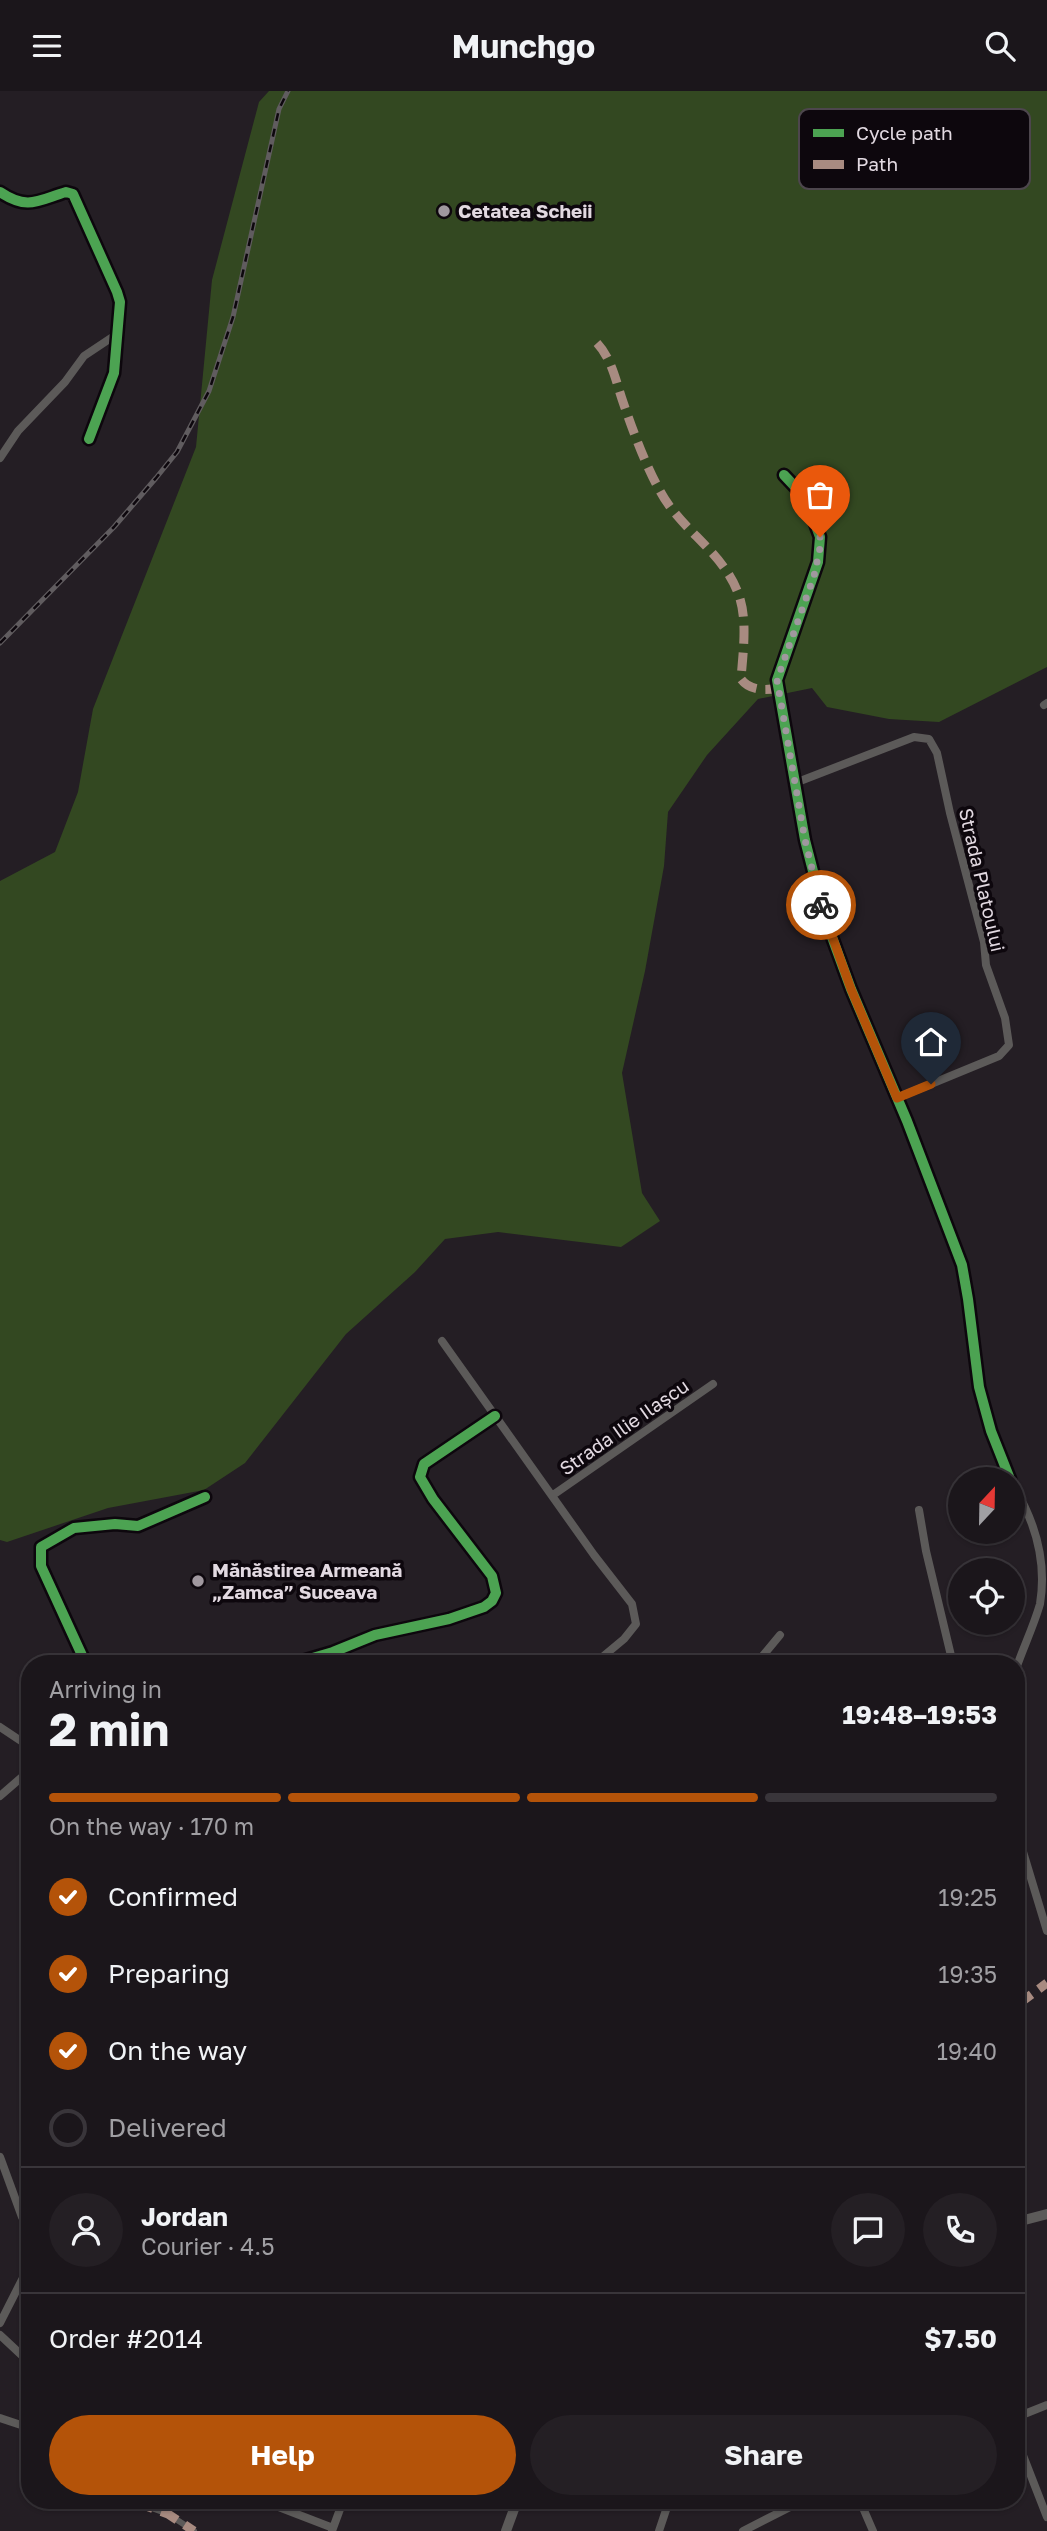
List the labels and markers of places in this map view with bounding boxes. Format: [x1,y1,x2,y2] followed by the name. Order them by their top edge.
[458,199,593,222] place label: Cetatea Scheii
[436,203,452,219] marker: Cetatea Scheii
[790,465,850,537] pin
[901,1012,961,1084] pin
[212,1558,402,1603] place label: Mănăstirea Armeană „Zamca” Suceava
[190,1573,206,1589] marker: Mănăstirea Armeană „Zamca” Suceava

